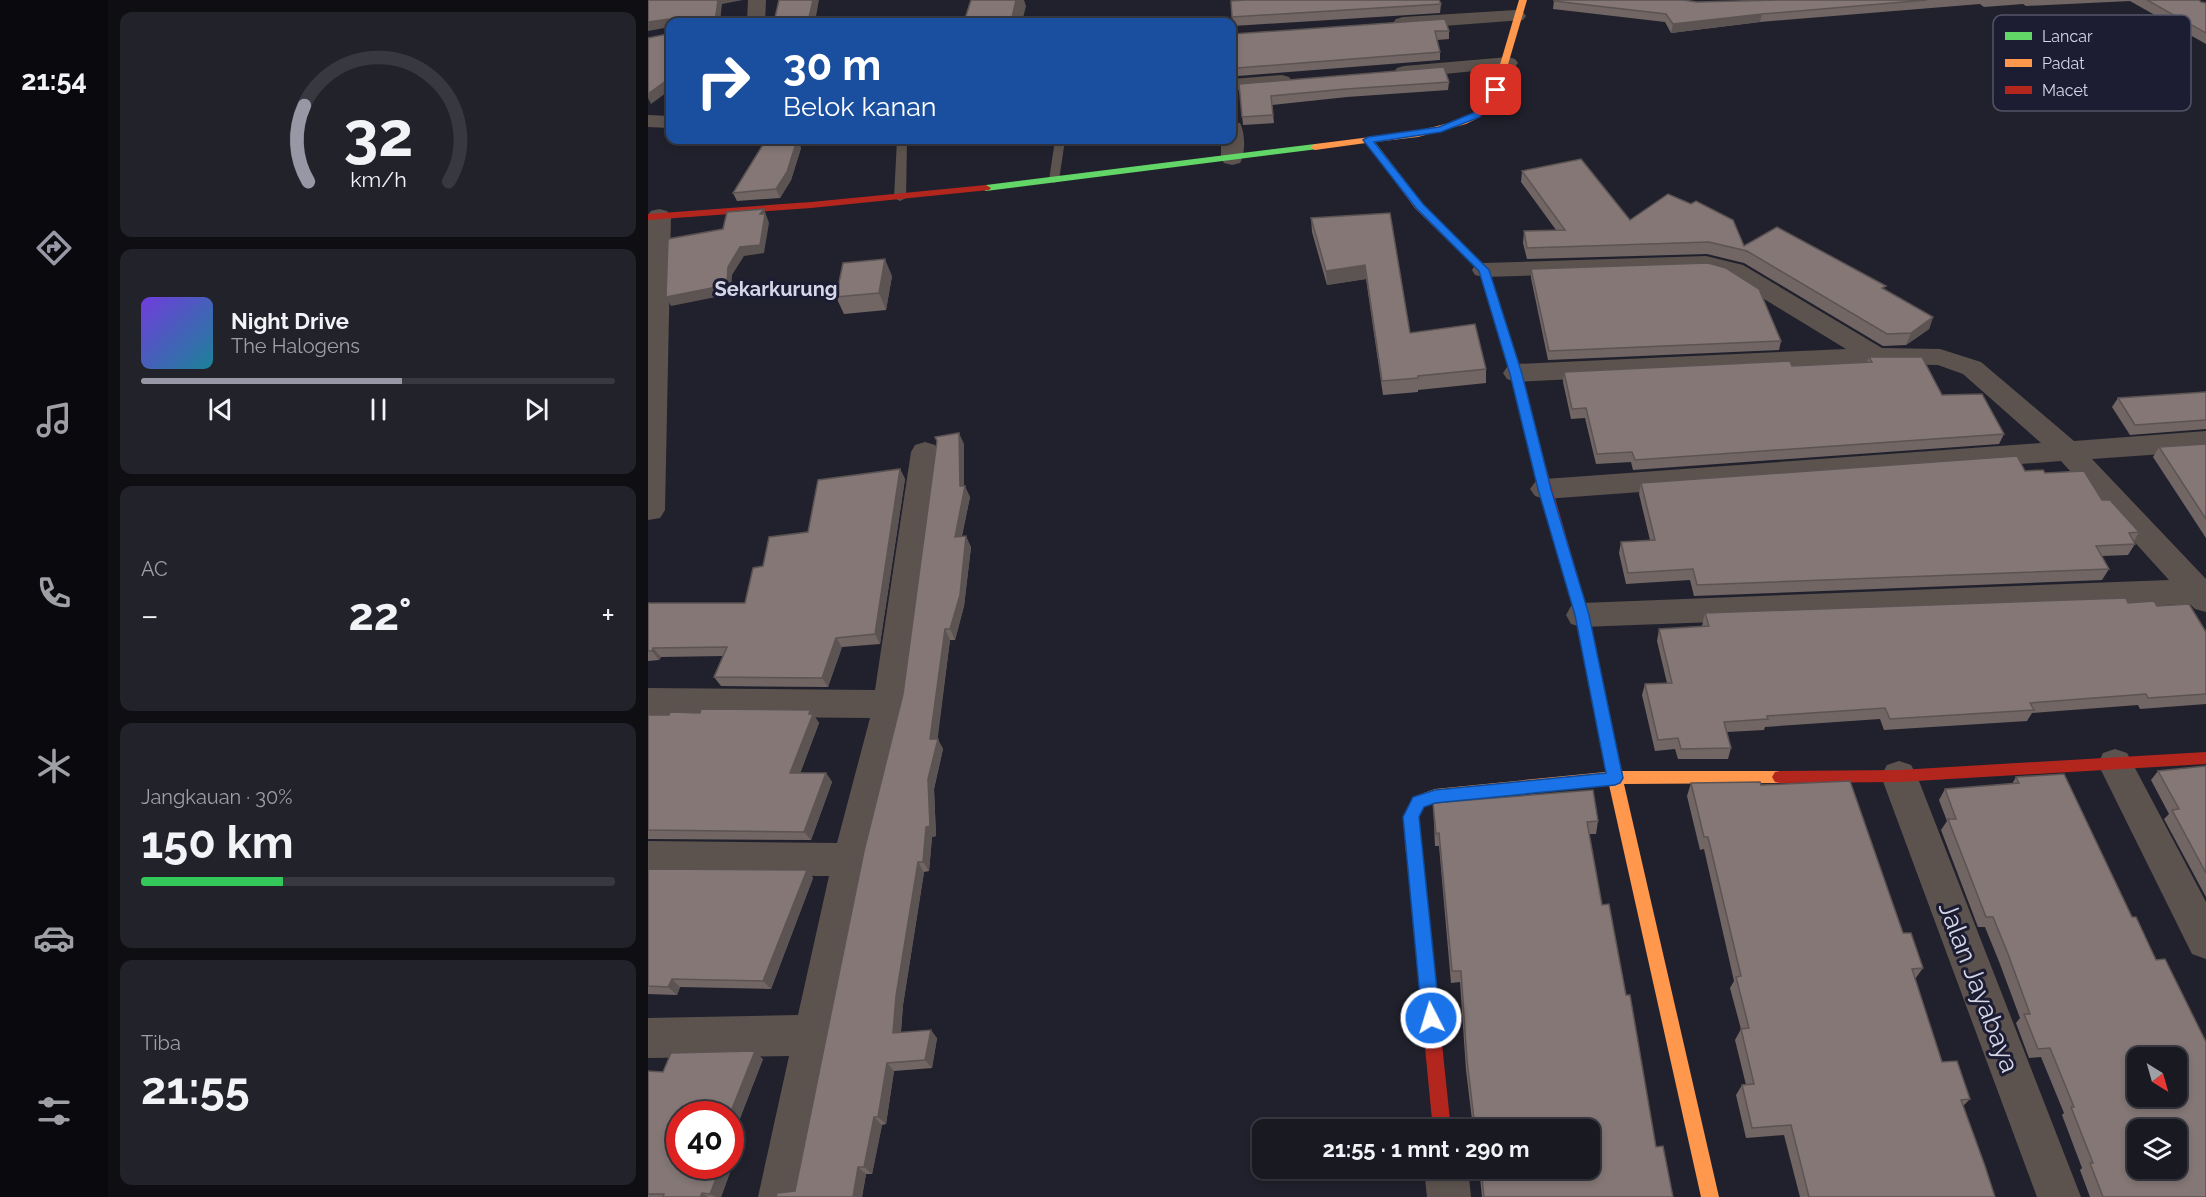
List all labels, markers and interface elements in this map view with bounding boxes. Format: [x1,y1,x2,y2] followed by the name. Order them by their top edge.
[1993,15,2191,111] legend
[2042,27,2093,46] text: Lancar
[783,41,881,90] text: 30 m
[684,42,762,120] icon: right
[2042,54,2085,73] text: Padat
[1470,64,1521,115] pin
[21,65,87,96] text: 21:54
[1479,73,1512,106] icon: arrive
[2042,81,2089,100] text: Macet
[783,91,937,122] text: Belok kanan
[343,97,413,171] text: 32
[350,167,406,192] text: km/h
[33,227,75,269] icon: directions
[715,277,837,301] district label: Sekarkurung
[231,308,349,334] text: Night Drive
[231,334,360,358] text: The Halogens
[204,393,237,426] icon: previous
[362,393,395,426] icon: pause
[520,393,553,426] icon: next
[33,399,75,441] icon: music
[141,557,168,581] text: AC
[33,572,75,614] icon: phone
[348,588,412,641] text: 22°
[141,596,159,635] text: −
[601,596,615,635] text: +
[33,745,75,787] icon: climate
[141,785,292,809] text: Jangkauan · 30%
[141,816,294,869] text: 150 km
[1933,897,2025,1077] street label: Jalan Jayabaya
[33,917,75,959] icon: car
[1399,986,1463,1050] position arrow
[141,1031,181,1055] text: Tiba
[2127,1047,2187,1107] north arrow
[2127,1047,2187,1179] map controls
[141,1062,250,1115] text: 21:55
[33,1090,75,1132] icon: filters
[666,1101,744,1179] speed limit sign: 40
[2127,1119,2187,1179] button: layers
[1322,1136,1530,1162] text: 21:55 · 1 mnt · 290 m

